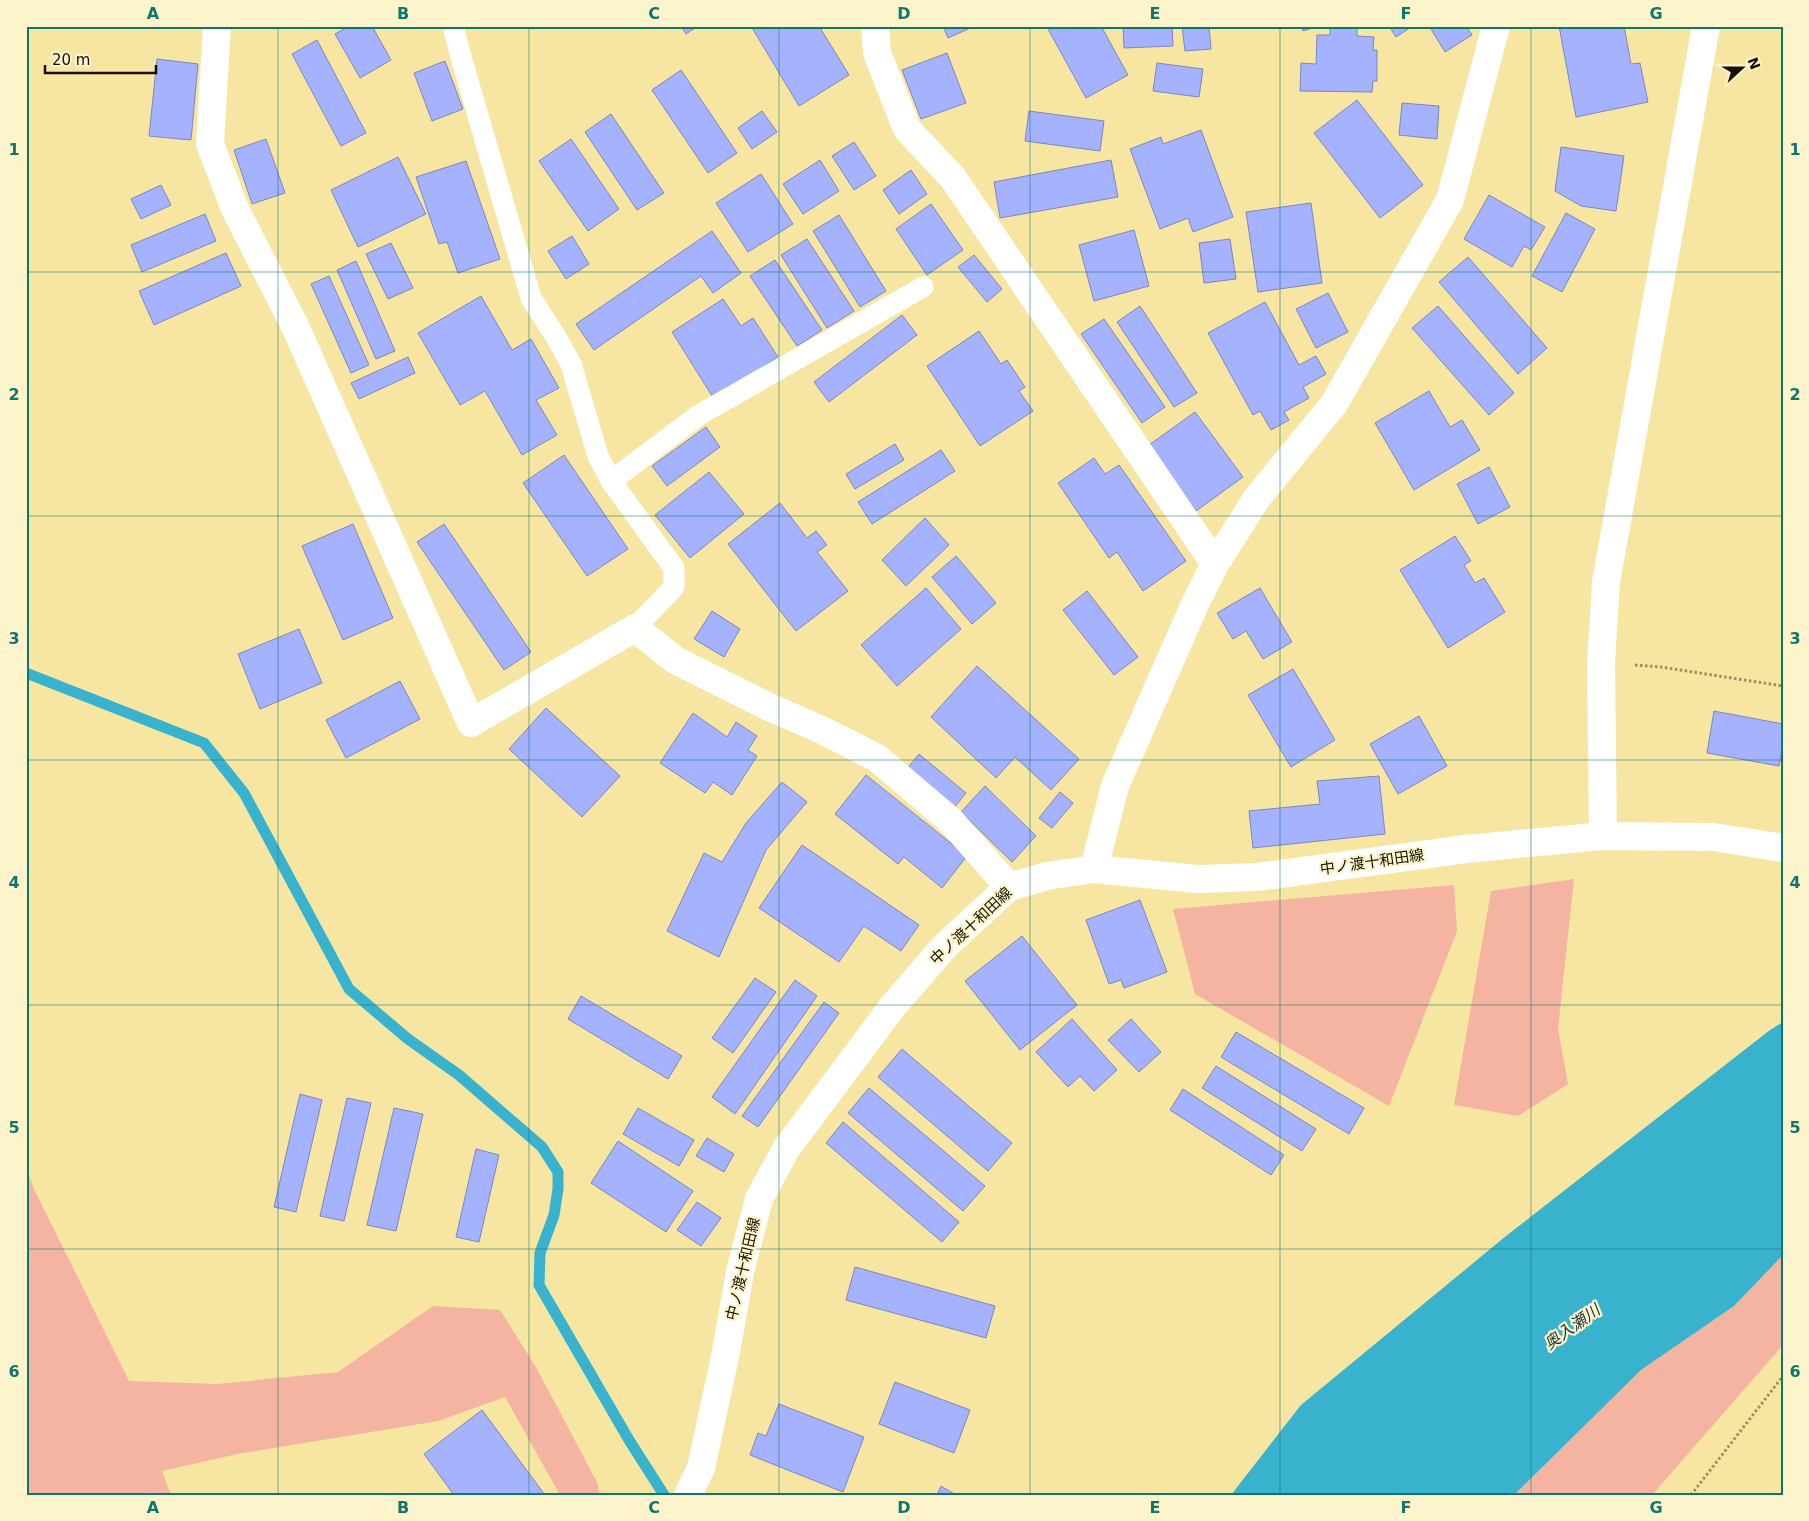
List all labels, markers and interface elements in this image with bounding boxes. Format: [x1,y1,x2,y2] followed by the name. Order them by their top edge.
[147,4,160,23] text: A
[397,4,409,23] text: B
[648,4,660,23] text: C
[897,4,911,23] text: D
[1150,4,1160,23] text: E
[1401,4,1411,23] text: F
[1649,4,1663,23] text: G
[45,42,156,74] scale bar
[1716,42,1766,92] north arrow
[52,51,90,69] text: 20 m
[1745,55,1764,72] text: N
[8,140,20,159] text: 1
[1789,140,1801,159] text: 1
[8,385,20,404] text: 2
[1789,385,1801,404] text: 2
[8,629,20,648] text: 3
[1789,629,1801,648] text: 3
[1319,846,1425,878] street label: 中ノ渡十和田線
[8,873,20,892] text: 4
[1789,873,1801,892] text: 4
[926,884,1016,968] street label: 中ノ渡十和田線
[8,1118,20,1137] text: 5
[1789,1118,1801,1137] text: 5
[722,1216,764,1322] street label: 中ノ渡十和田線
[1541,1299,1605,1353] water label: 奥入瀬川
[8,1362,20,1381] text: 6
[1789,1362,1801,1381] text: 6
[147,1498,160,1517] text: A
[397,1498,409,1517] text: B
[648,1498,660,1517] text: C
[897,1498,911,1517] text: D
[1150,1498,1160,1517] text: E
[1401,1498,1411,1517] text: F
[1649,1498,1663,1517] text: G

